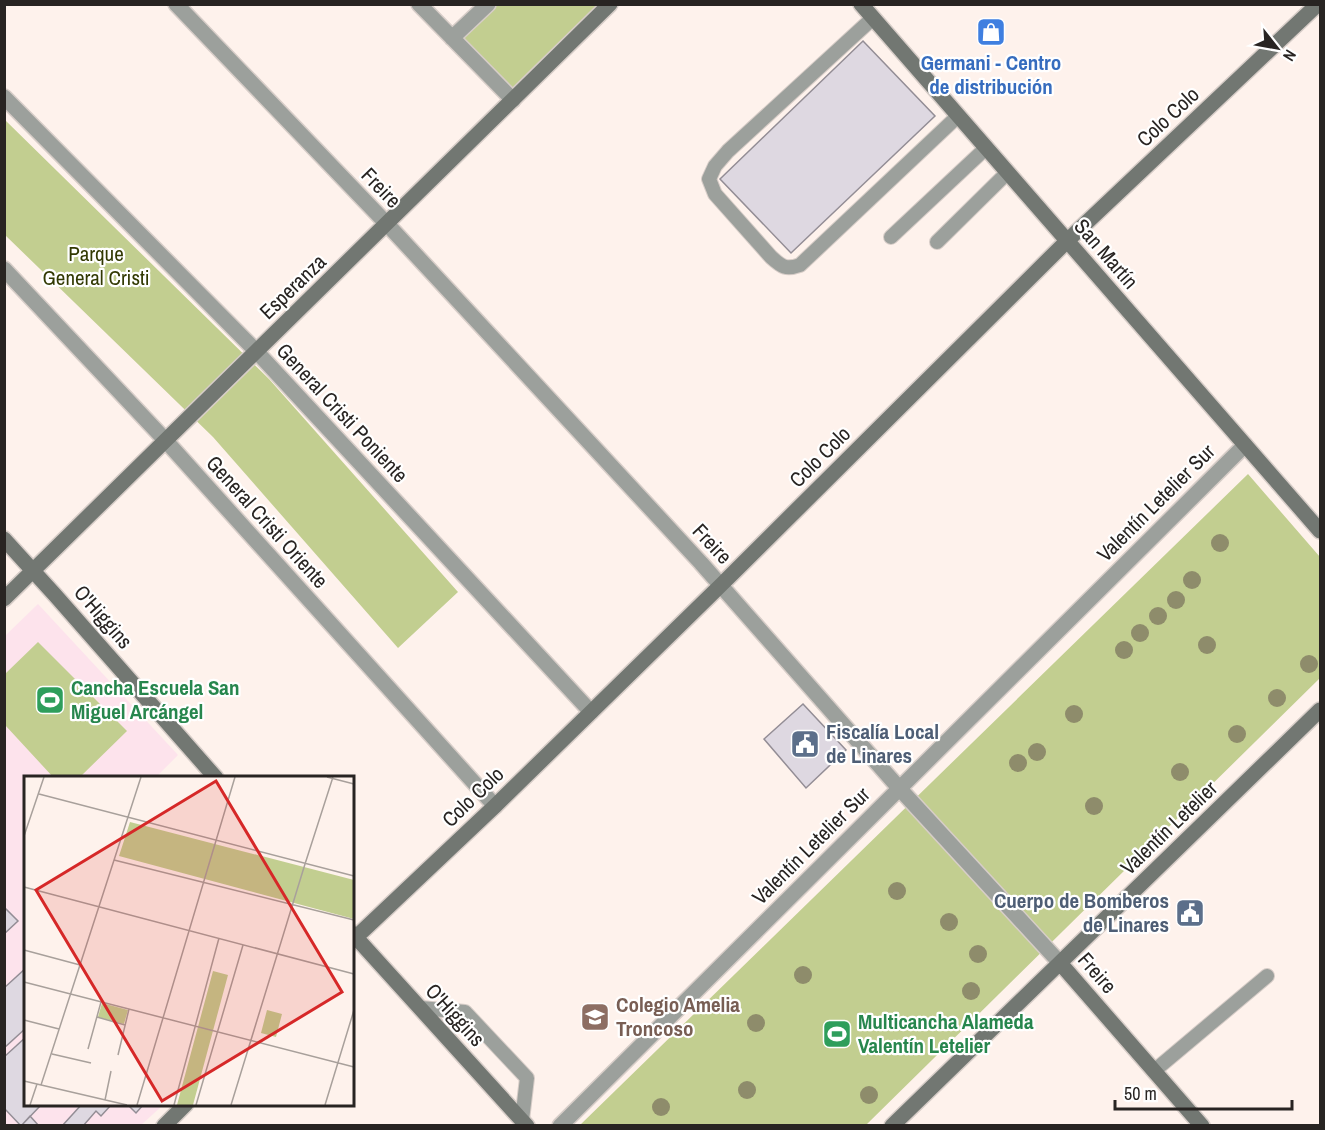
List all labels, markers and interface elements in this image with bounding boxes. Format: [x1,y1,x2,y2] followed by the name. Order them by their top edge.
[975,16,1007,48] shop icon: Germani - Centro de distribución
[1247,18,1307,78] north arrow
[1278,46,1302,65] text: N
[921,48,1061,101] place label: Germani - Centro de distribución
[1130,80,1205,153] street label: Colo Colo
[355,161,408,214] street label: Freire
[1068,212,1145,295] street label: San Martín
[42,239,150,292] park label: Parque General Cristi
[253,247,333,326] street label: Esperanza
[270,337,415,489] street label: General Cristi Poniente
[783,420,857,494] street label: Colo Colo
[1090,437,1221,568] street label: Valentín Letelier Sur
[200,449,335,594] street label: General Cristi Oriente
[686,517,739,570] street label: Freire
[67,578,139,655] street label: O'Higgins
[71,673,239,726] place label: Cancha Escuela San Miguel Arcángel
[34,684,66,716] sports icon: Cancha Escuela San Miguel Arcángel
[826,717,939,770] place label: Fiscalía Local de Linares
[789,728,821,760] public building icon: Fiscalía Local de Linares
[435,760,510,833] street label: Colo Colo
[1114,774,1224,881] street label: Valentín Letelier
[24,776,354,1106] inset map
[745,780,876,911] street label: Valentín Letelier Sur
[994,886,1169,939] place label: Cuerpo de Bomberos de Linares
[1174,897,1206,929] public building icon: Cuerpo de Bomberos de Linares
[1071,946,1123,1000] street label: Freire
[419,977,492,1053] street label: O'Higgins
[616,990,740,1043] place label: Colegio Amelia Troncoso
[579,1001,611,1033] school or university icon: Colegio Amelia Troncoso
[858,1007,1034,1060] place label: Multicancha Alameda Valentín Letelier
[821,1018,853,1050] sports icon: Multicancha Alameda Valentín Letelier
[1115,1073,1292,1111] scale bar
[1124,1081,1157,1106] text: 50 m

